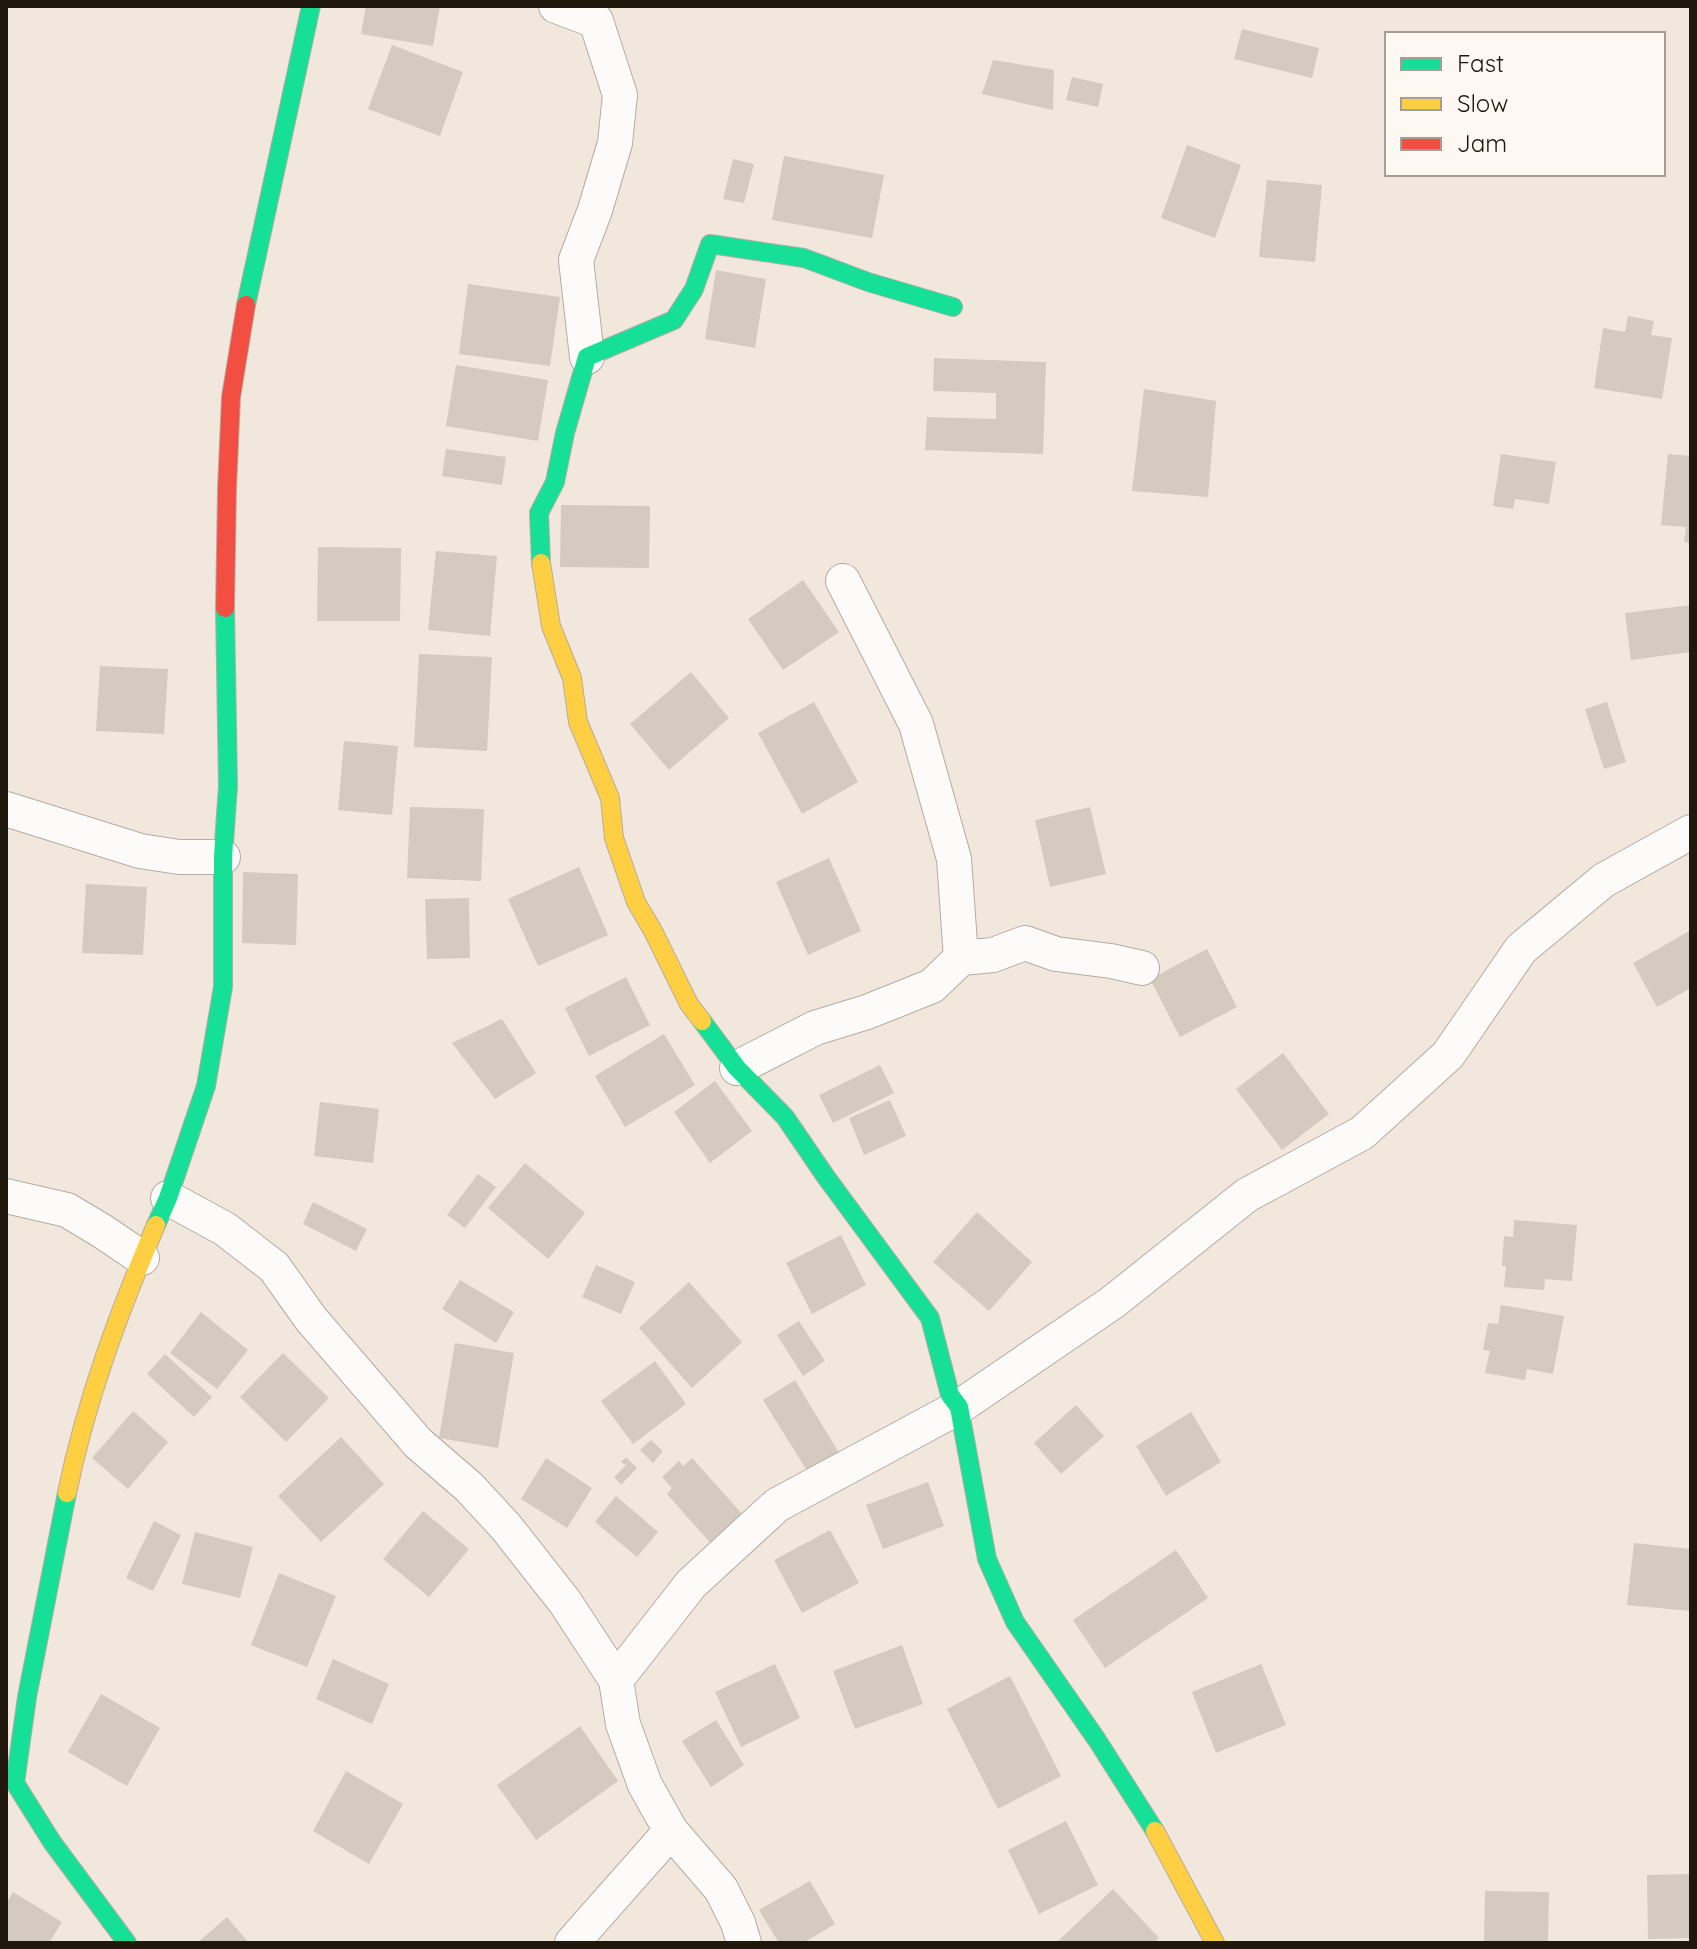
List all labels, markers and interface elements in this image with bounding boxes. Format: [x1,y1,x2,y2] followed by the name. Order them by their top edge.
[1385,32,1665,176] legend
[1457,48,1504,78] text: Fast
[1457,88,1508,118] text: Slow
[1457,128,1507,158] text: Jam

